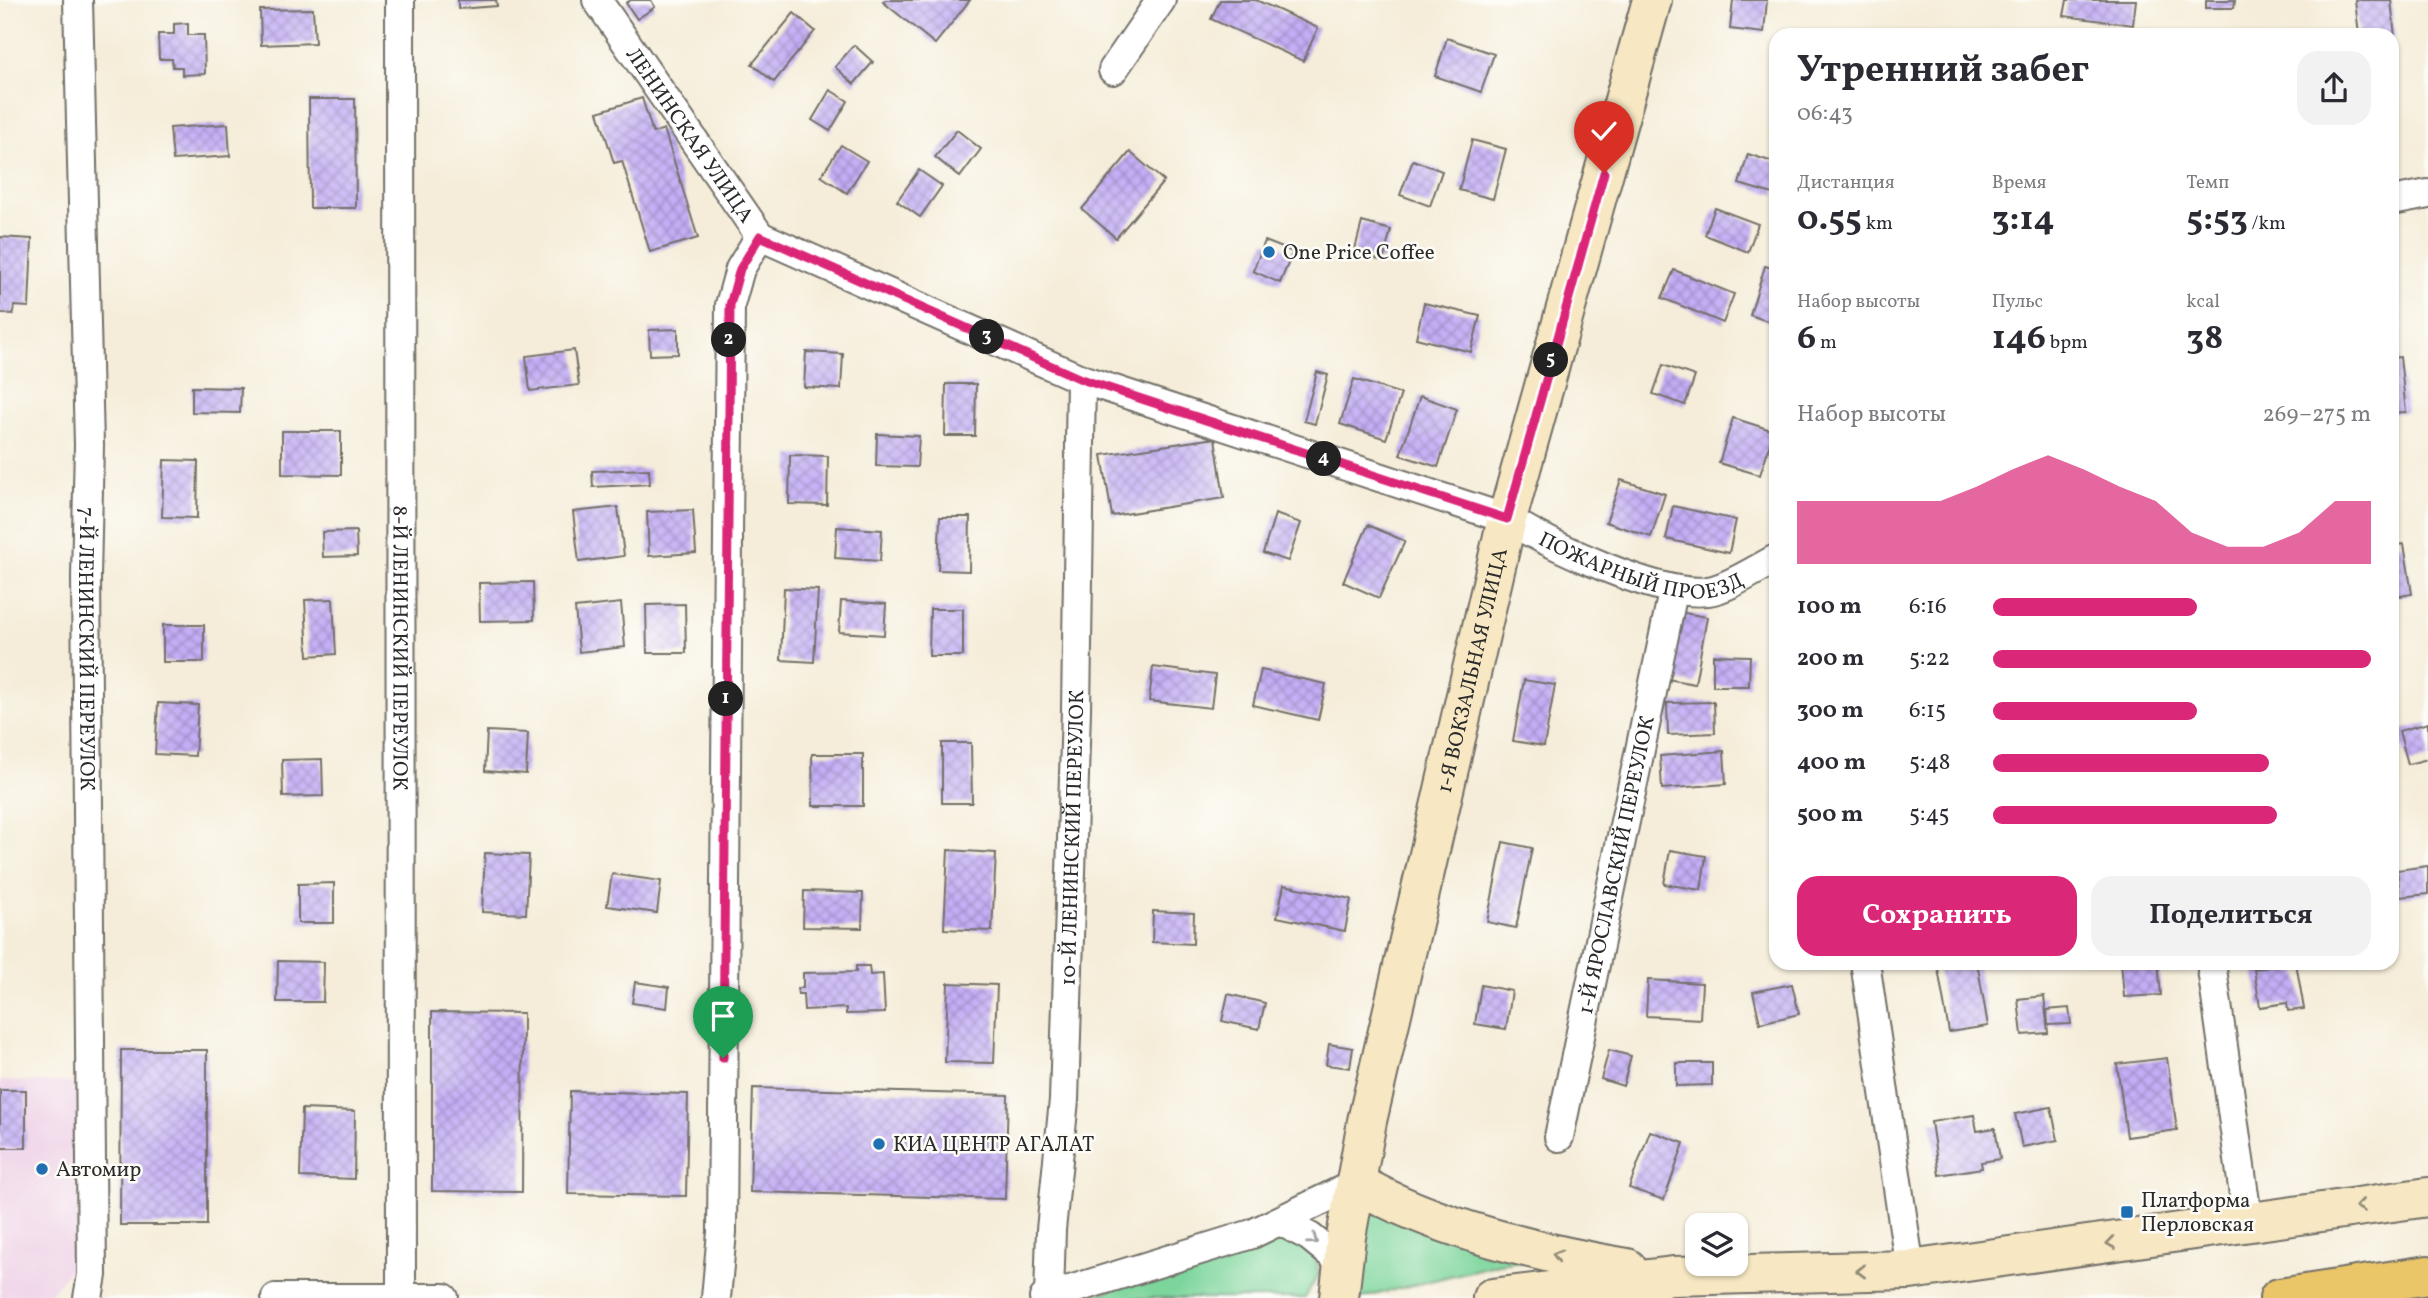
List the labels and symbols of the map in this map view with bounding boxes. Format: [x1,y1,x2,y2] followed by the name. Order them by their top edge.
[618,42,760,230] street label: ЛЕНИНСКАЯ УЛИЦА
[1574,101,1634,173] pin
[1283,239,1435,268] place label: One Price Coffee
[1261,244,1277,260] marker: One Price Coffee
[970,320,1004,354] pin: 3
[712,322,746,358] pin: 2
[1534,342,1568,378] pin: 5
[1306,442,1342,476] pin: 4
[384,505,414,791] street label: 8-Й ЛЕНИНСКИЙ ПЕРЕУЛОК
[70,507,101,791] street label: 7-Й ЛЕНИНСКИЙ ПЕРЕУЛОК
[1533,526,1749,608] street label: ПОЖАРНЫЙ ПРОЕЗД
[1431,545,1516,796] street label: 1-Я ВОКЗАЛЬНАЯ УЛИЦА
[708,682,744,716] pin: 1
[1055,690,1092,986] street label: 10-Й ЛЕНИНСКИЙ ПЕРЕУЛОК
[1572,713,1663,1017] street label: 1-Й ЯРОСЛАВСКИЙ ПЕРЕУЛОК
[693,986,753,1058] pin
[893,1131,1094,1160] place label: КИА ЦЕНТР АГАЛАТ
[871,1136,887,1152] marker: КИА ЦЕНТР АГАЛАТ
[56,1156,141,1185] place label: Автомир
[34,1161,50,1177] marker: Автомир
[2141,1187,2254,1240] place label: Платформа Перловская
[2355,1199,2366,1214] one-way arrow
[2119,1204,2135,1220] marker: Платформа Перловская
[1305,1232,1318,1244] one-way arrow
[2105,1235,2117,1250] one-way arrow
[1551,1249,1563,1264] one-way arrow
[1855,1264,1866,1279] one-way arrow

